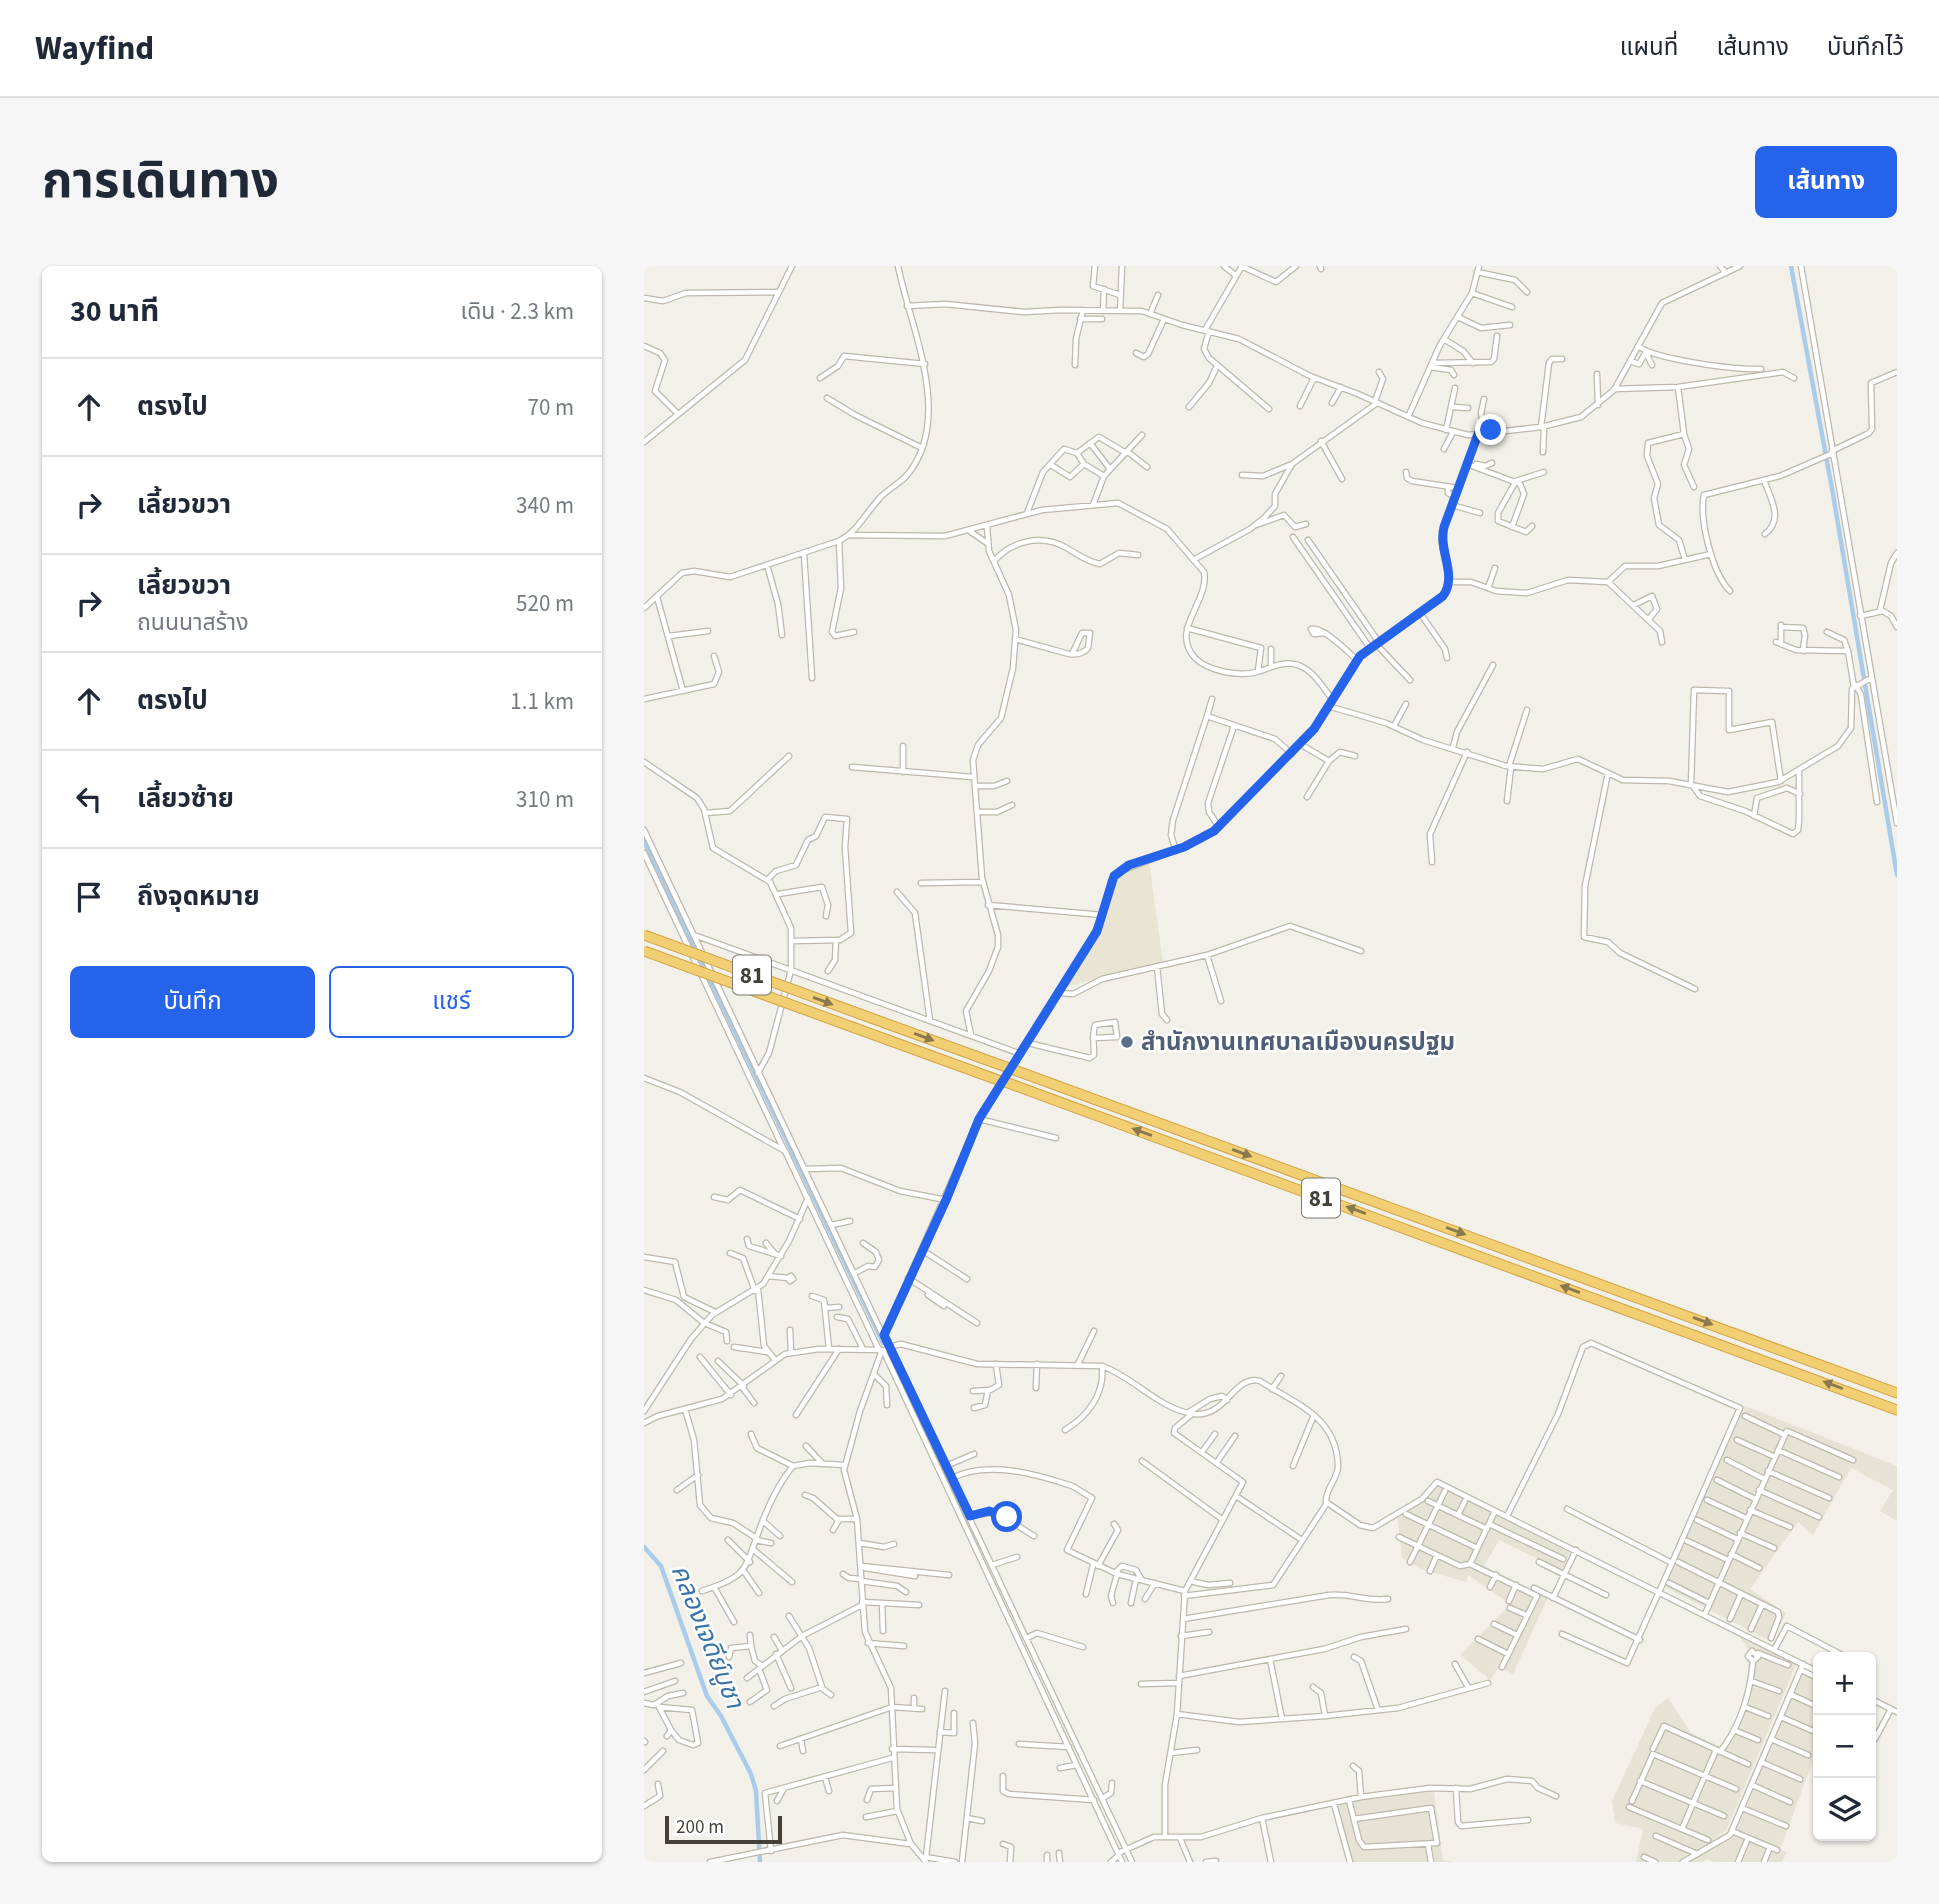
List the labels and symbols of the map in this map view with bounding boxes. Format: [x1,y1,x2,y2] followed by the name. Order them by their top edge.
[1475,414,1506,445] route end
[733,956,771,995] road number: 81
[813,995,834,1006] one-way arrow
[1141,1025,1455,1060] place label: สำนักงานเทศบาลเมืองนครปฐม
[914,1032,935,1043] one-way arrow
[1119,1034,1135,1050] marker: สำนักงานเทศบาลเมืองนครปฐม
[1132,1127,1153,1138] one-way arrow
[1231,1148,1252,1159] one-way arrow
[1302,1178,1340,1217] road number: 81
[1345,1205,1366,1216] one-way arrow
[1445,1226,1466,1237] one-way arrow
[1559,1283,1580,1294] one-way arrow
[1693,1316,1714,1327] one-way arrow
[1823,1379,1844,1390] one-way arrow
[991,1501,1022,1532] route start
[662,1559,754,1715] water label: คลองเจดีย์บูชา
[665,1813,782,1845] scale bar

